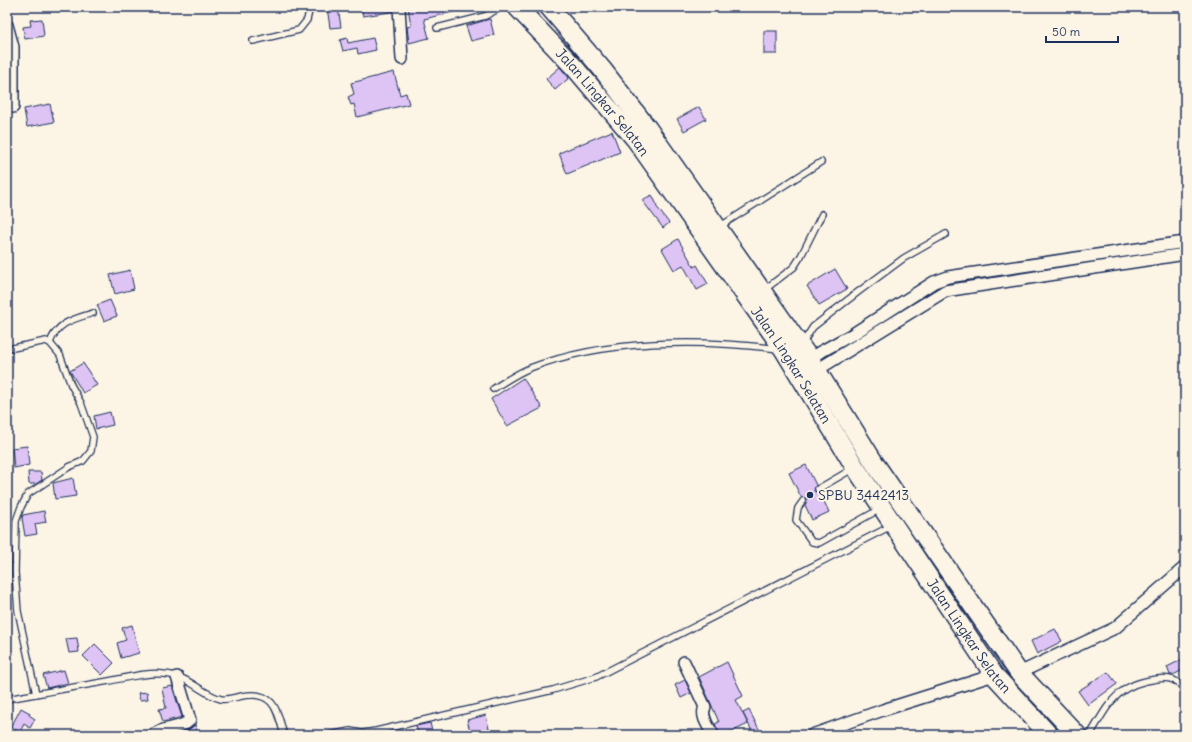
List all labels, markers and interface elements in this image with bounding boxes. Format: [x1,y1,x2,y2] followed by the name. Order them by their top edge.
[1046,18,1118,44] scale bar
[1052,24,1081,39] text: 50 m
[552,44,653,159] street label: Jalan Lingkar Selatan
[747,303,836,427] street label: Jalan Lingkar Selatan
[818,486,909,504] place label: SPBU 3442413
[805,490,815,500] marker: SPBU 3442413
[923,575,1015,697] street label: Jalan Lingkar Selatan

